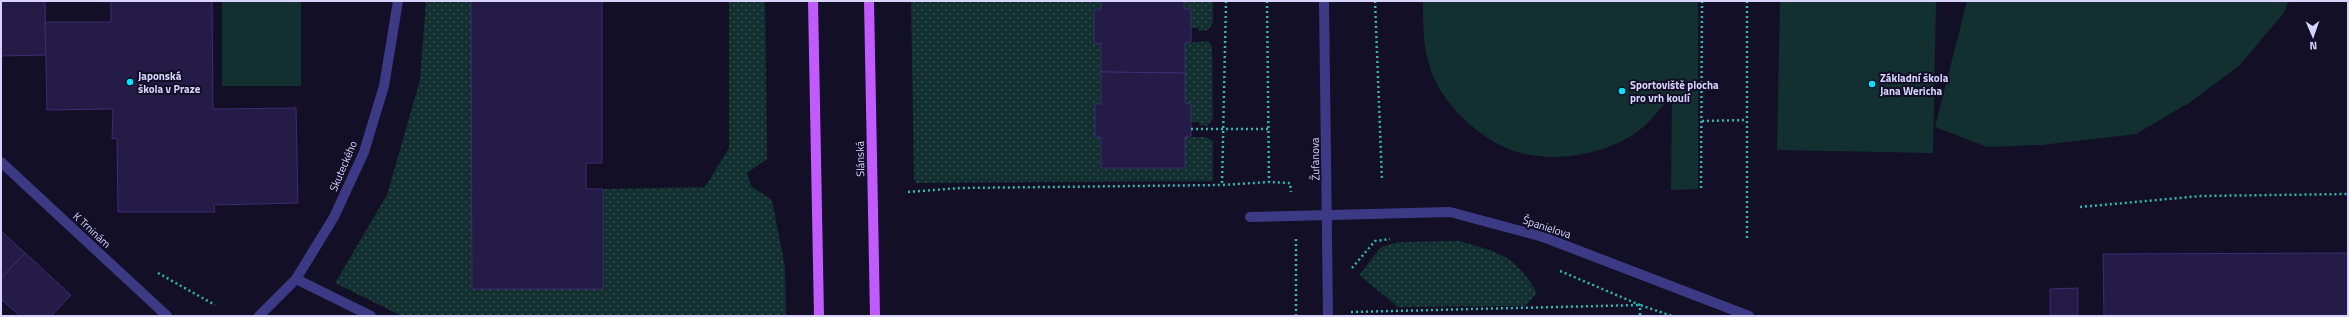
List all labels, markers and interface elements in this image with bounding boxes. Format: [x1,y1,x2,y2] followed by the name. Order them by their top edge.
[2293,16,2333,56] north arrow
[2309,38,2317,54] text: N
[138,68,201,97] place label: Japonská škola v Praze
[1880,70,1949,99] place label: Základní škola Jana Wericha
[125,77,135,87] marker: Japonská škola v Praze
[1630,77,1719,106] place label: Sportoviště plocha pro vrh koulí
[1867,79,1877,89] marker: Základní škola Jana Wericha
[1617,86,1627,96] marker: Sportoviště plocha pro vrh koulí
[1307,137,1323,181] street label: Žufanova
[325,138,361,194] street label: Skuteckého
[852,140,868,177] street label: Slánská
[70,208,114,252] street label: K Trninám
[1521,212,1574,243] street label: Španielova

